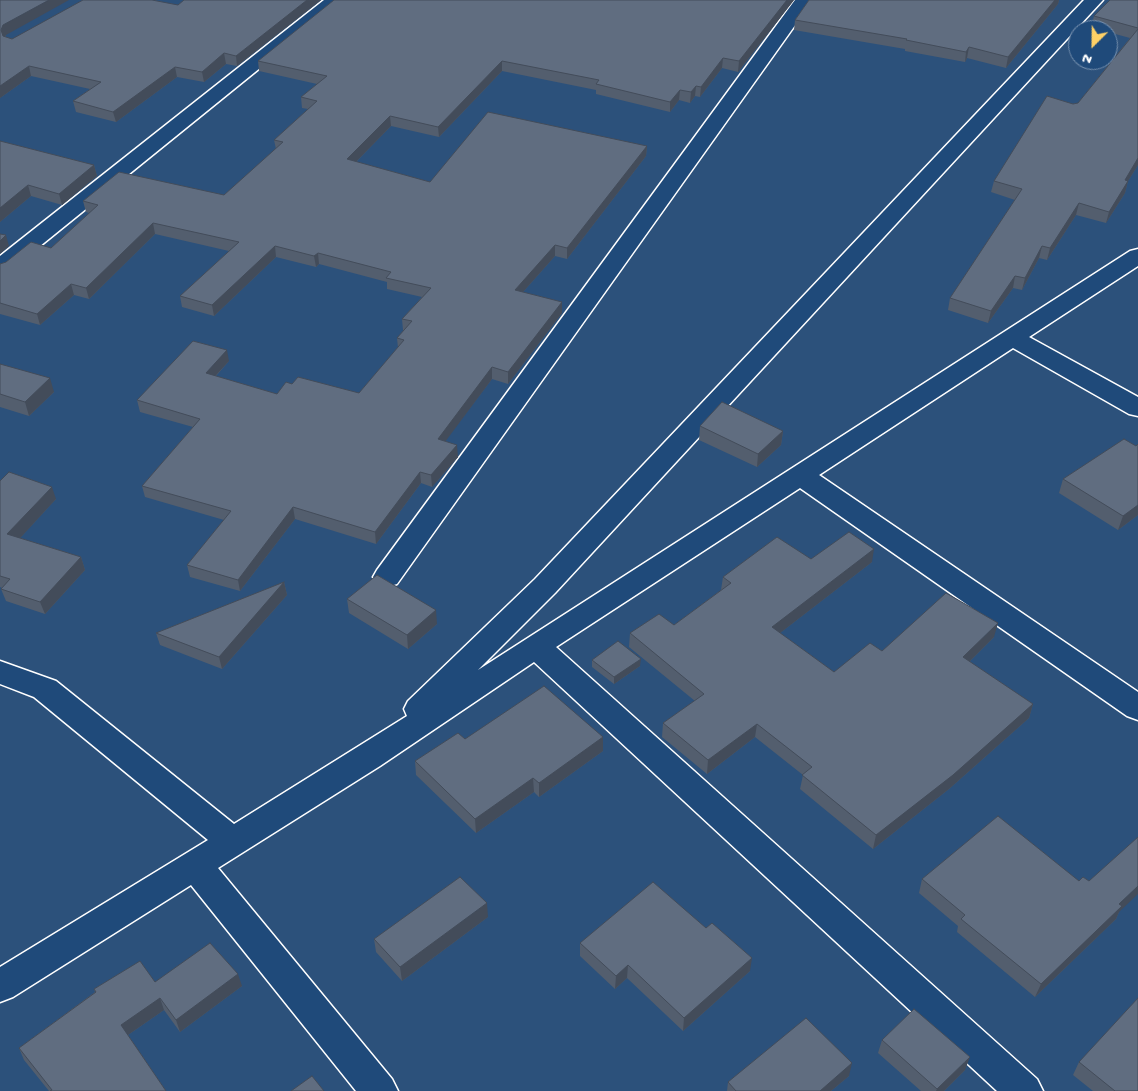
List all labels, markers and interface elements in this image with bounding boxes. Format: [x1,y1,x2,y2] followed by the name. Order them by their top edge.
[1068,20,1118,70] north arrow
[1080,49,1095,68] text: N

